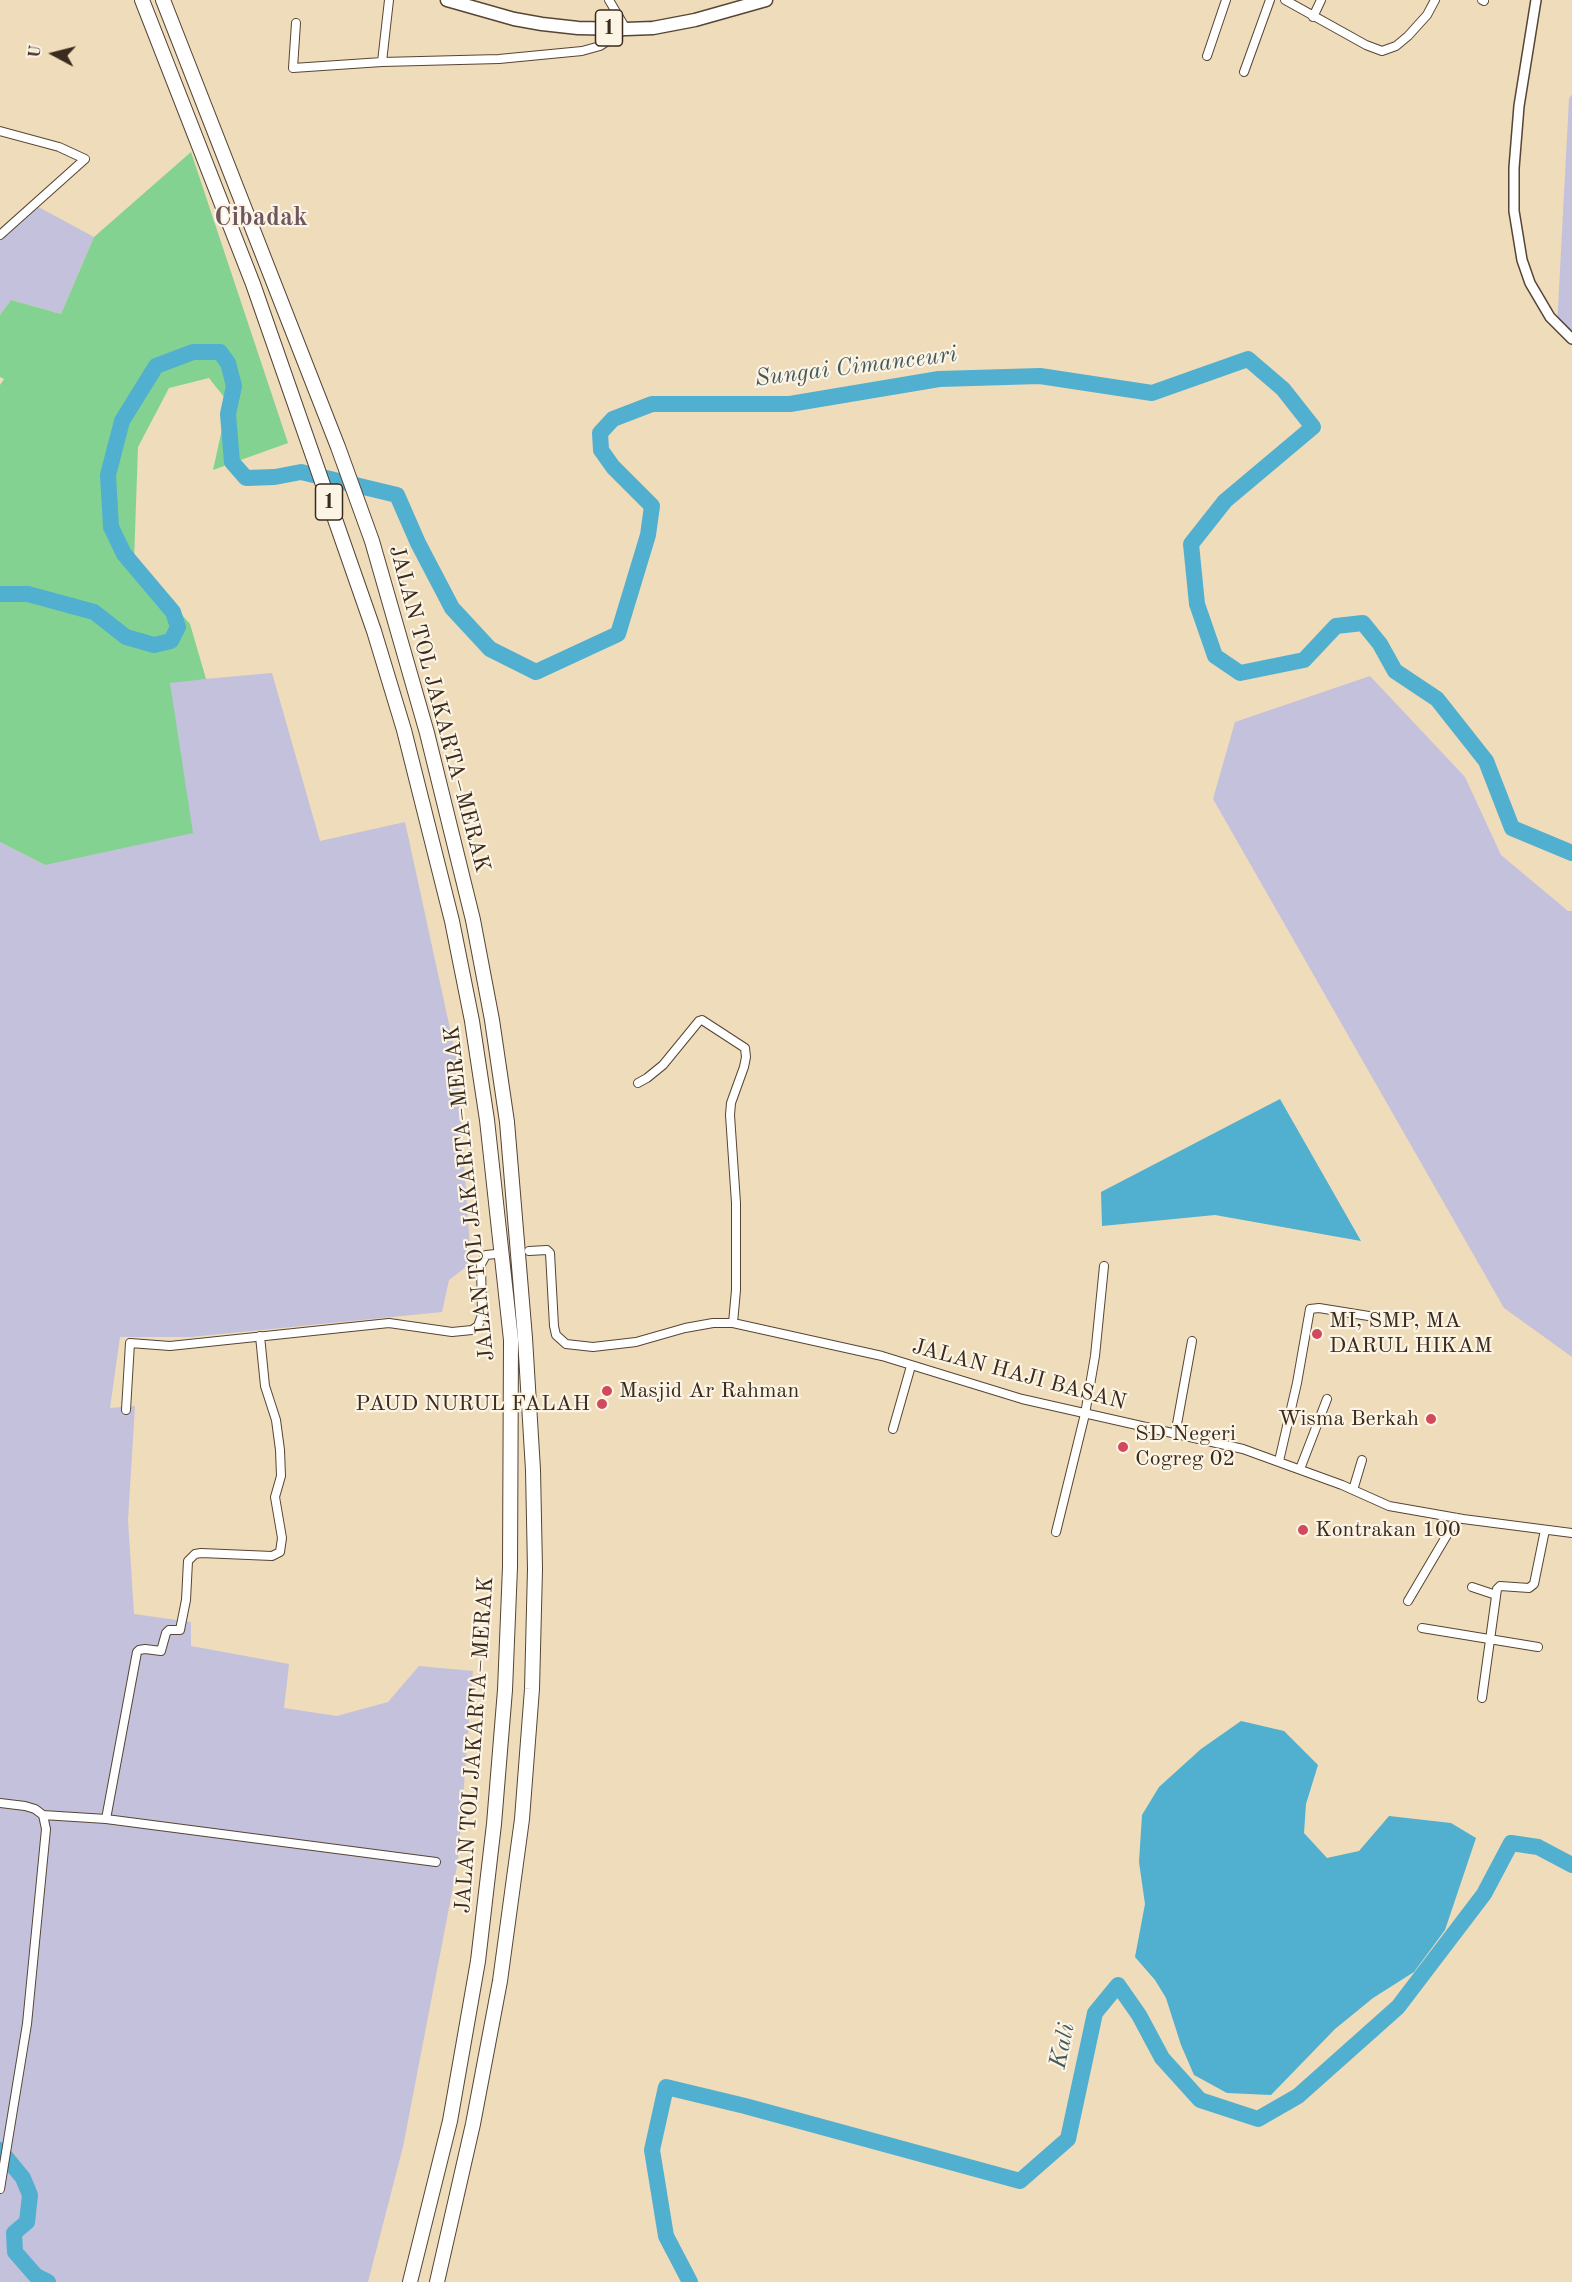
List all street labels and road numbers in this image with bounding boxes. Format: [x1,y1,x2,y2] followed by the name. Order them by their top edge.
[596,10,622,46] road number: 1
[316,484,342,520] road number: 1
[383,543,495,875] street label: JALAN TOL JAKARTA–MERAK
[439,1024,501,1362] street label: JALAN TOL JAKARTA–MERAK
[909,1334,1129,1416] street label: JALAN HAJI BASAN
[450,1576,500,1914] street label: JALAN TOL JAKARTA–MERAK

